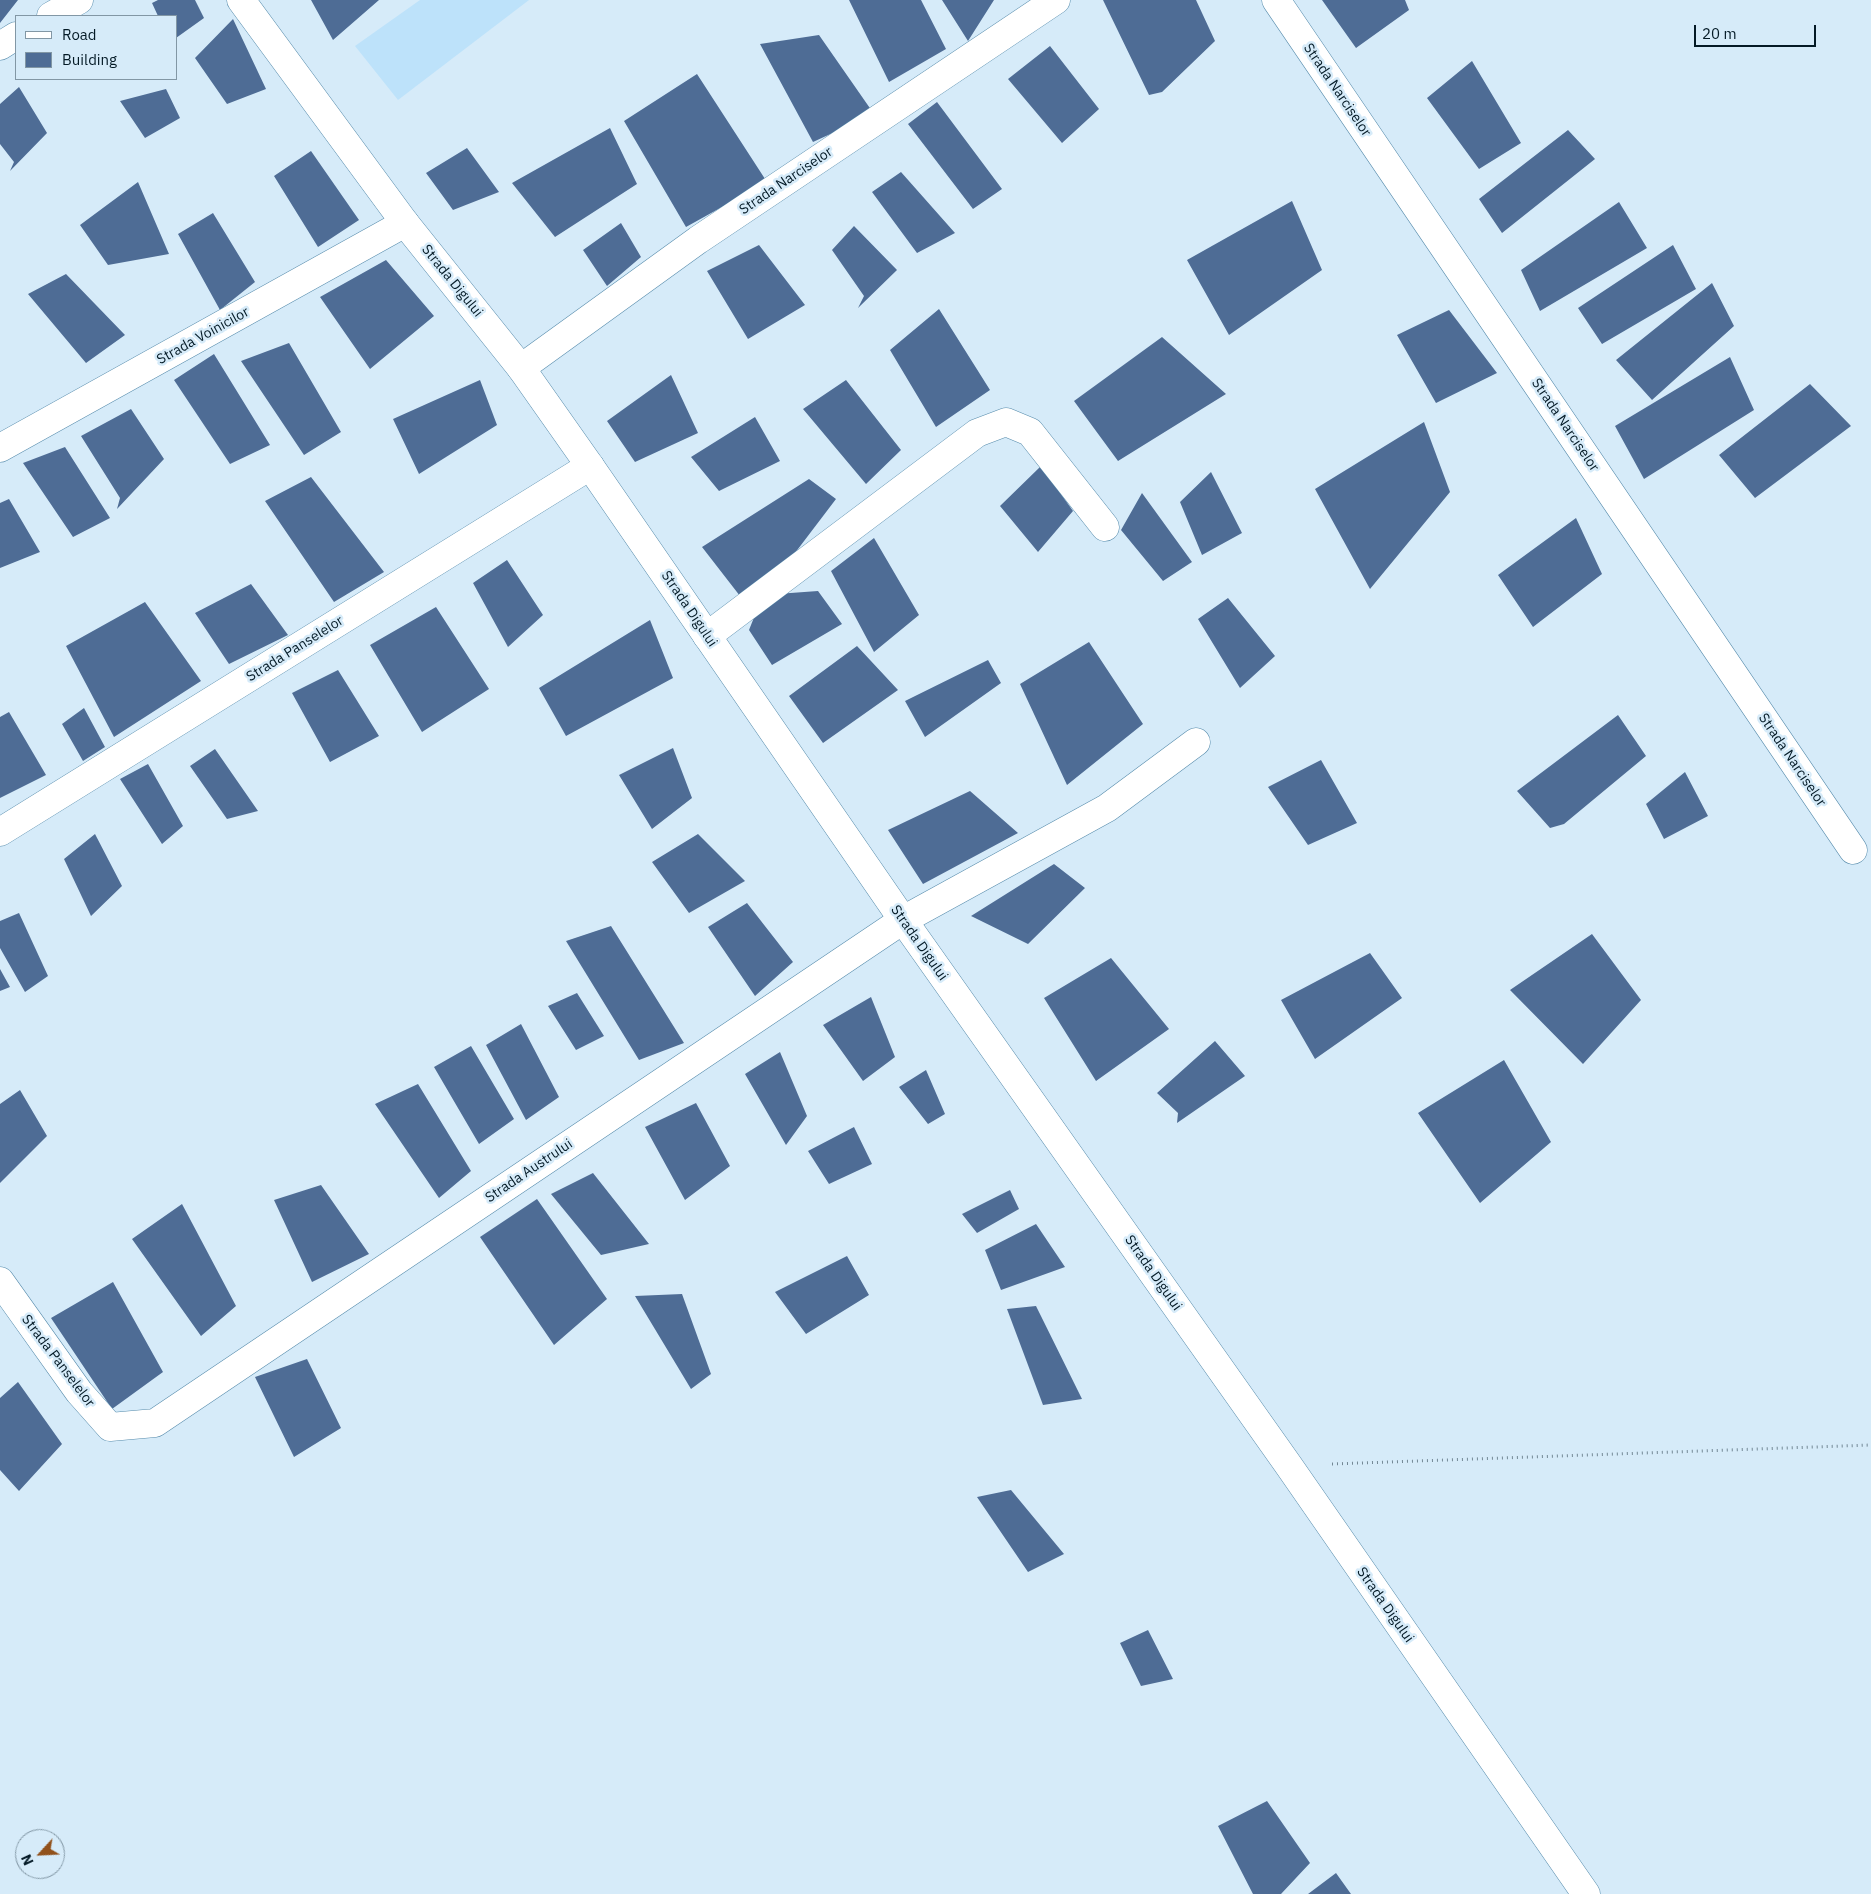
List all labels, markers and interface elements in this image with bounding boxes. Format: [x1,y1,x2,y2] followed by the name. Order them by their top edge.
[15,15,178,80] legend
[1696,15,1818,47] scale bar
[1702,24,1737,43] text: 20 m
[62,25,97,44] text: Road
[1300,40,1374,140] street label: Strada Narciselor
[62,50,117,69] text: Building
[736,144,836,218] street label: Strada Narciselor
[418,242,486,320] street label: Strada Digului
[154,304,252,368] street label: Strada Voinicilor
[1528,375,1602,475] street label: Strada Narciselor
[657,568,721,650] street label: Strada Digului
[243,612,347,686] street label: Strada Panselelor
[1755,710,1829,810] street label: Strada Narciselor
[887,902,951,984] street label: Strada Digului
[482,1136,576,1206] street label: Strada Austrului
[1121,1232,1185,1314] street label: Strada Digului
[18,1312,98,1410] street label: Strada Panselelor
[1353,1564,1417,1646] street label: Strada Digului
[15,1829,65,1879] north arrow
[17,1852,38,1868] text: N

